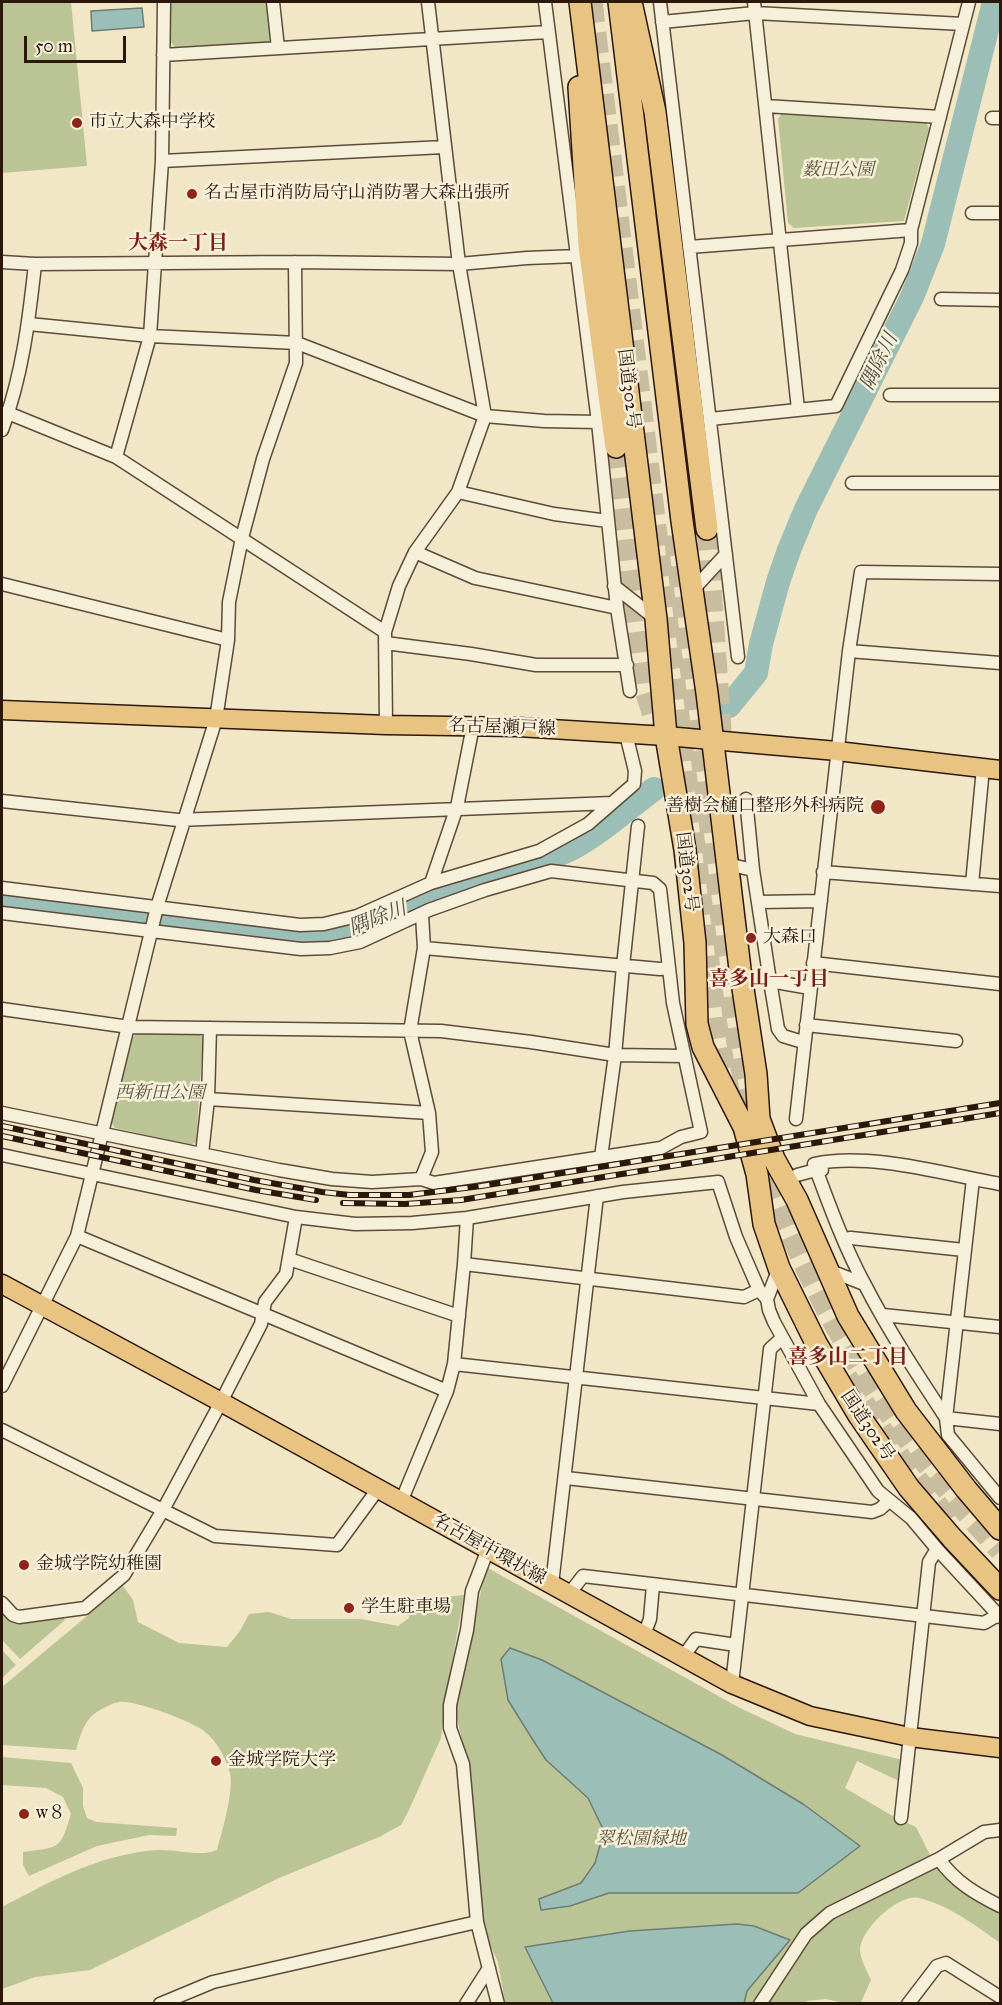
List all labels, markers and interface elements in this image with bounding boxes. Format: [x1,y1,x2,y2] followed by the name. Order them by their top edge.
[27,24,129,62] scale bar
[35,35,73,57] text: 50 m
[89,112,215,134] place label: 市立大森中学校
[70,116,84,130] marker: 市立大森中学校
[802,160,874,182] park label: 薮田公園
[204,183,510,205] place label: 名古屋市消防局守山消防署大森出張所
[185,187,199,201] marker: 名古屋市消防局守山消防署大森出張所
[128,232,228,256] district label: 大森一丁目
[856,330,904,394] water label: 隅除川
[612,348,644,430] street label: 国道302号
[448,715,556,741] street label: 名古屋瀬戸線
[666,796,864,818] place label: 善樹会樋口整形外科病院
[869,798,887,816] marker: 善樹会樋口整形外科病院
[670,831,702,913] street label: 国道302号
[346,897,410,941] water label: 隅除川
[763,927,817,949] place label: 大森口
[744,931,758,945] marker: 大森口
[709,968,829,992] district label: 喜多山一丁目
[115,1083,205,1105] park label: 西新田公園
[788,1346,908,1370] district label: 喜多山二丁目
[836,1387,898,1465] street label: 国道302号
[429,1510,549,1590] street label: 名古屋中環状線
[36,1554,162,1576] place label: 金城学院幼稚園
[17,1558,31,1572] marker: 金城学院幼稚園
[361,1597,451,1619] place label: 学生駐車場
[342,1601,356,1615] marker: 学生駐車場
[228,1750,336,1772] place label: 金城学院大学
[209,1754,223,1768] marker: 金城学院大学
[36,1803,66,1825] place label: w８
[17,1807,31,1821] marker: w８
[596,1829,686,1851] park label: 翠松園緑地

